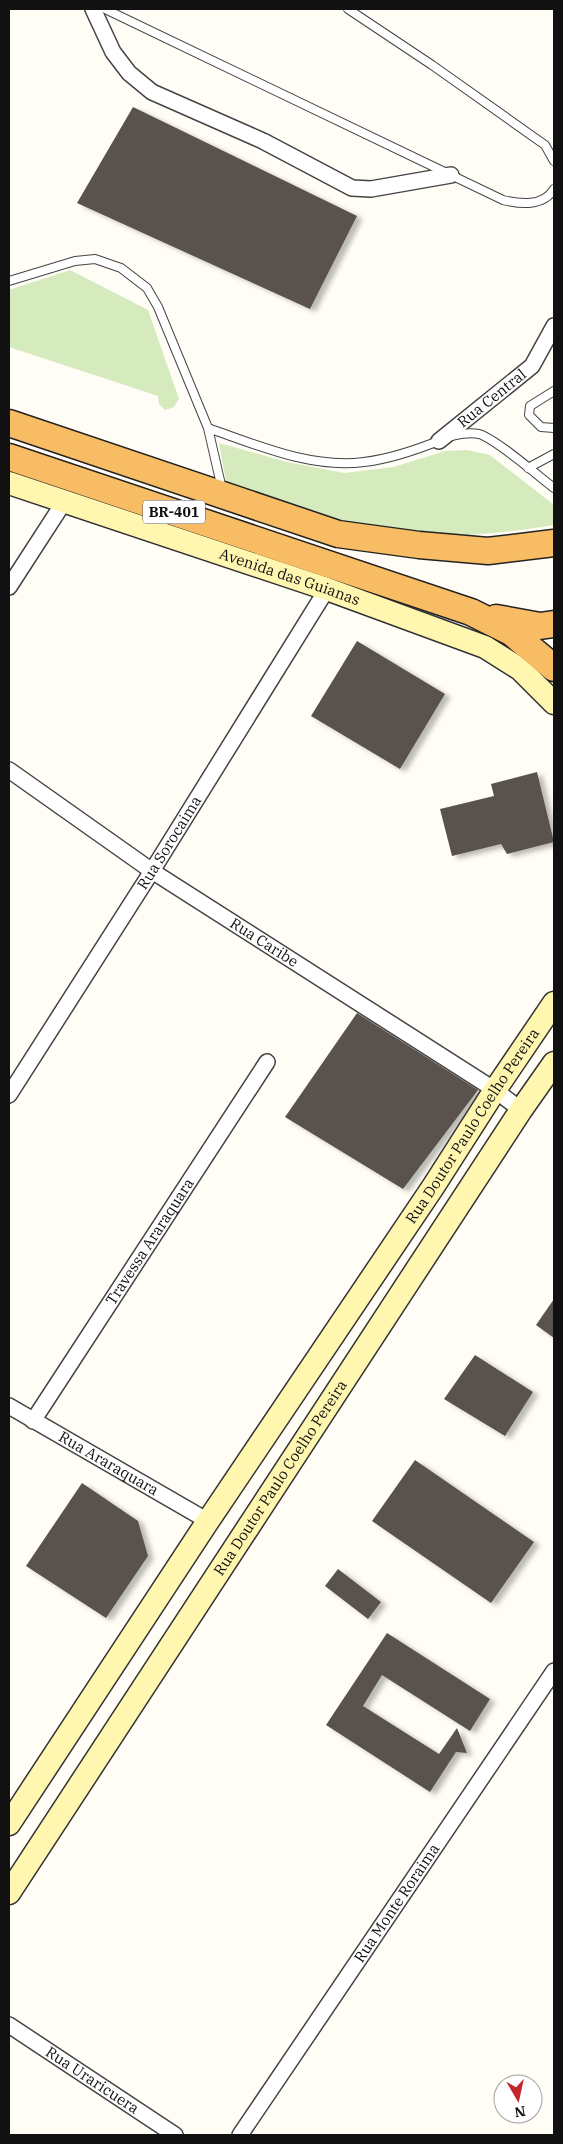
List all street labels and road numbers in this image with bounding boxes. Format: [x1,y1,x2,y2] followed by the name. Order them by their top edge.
[453,365,530,431] street label: Rua Central
[143,501,205,524] road number: BR-401
[217,544,363,609] street label: Avenida das Guianas
[133,792,205,893] street label: Rua Sorocaima
[227,913,302,971] street label: Rua Caribe
[401,1024,543,1227] street label: Rua Doutor Paulo Coelho Pereira
[101,1174,198,1309] street label: Travessa Araraquara
[209,1376,351,1579] street label: Rua Doutor Paulo Coelho Pereira
[55,1427,162,1499] street label: Rua Araraquara
[350,1840,443,1966] street label: Rua Monte Roraima
[42,2042,143,2118] street label: Rua Uraricuera

